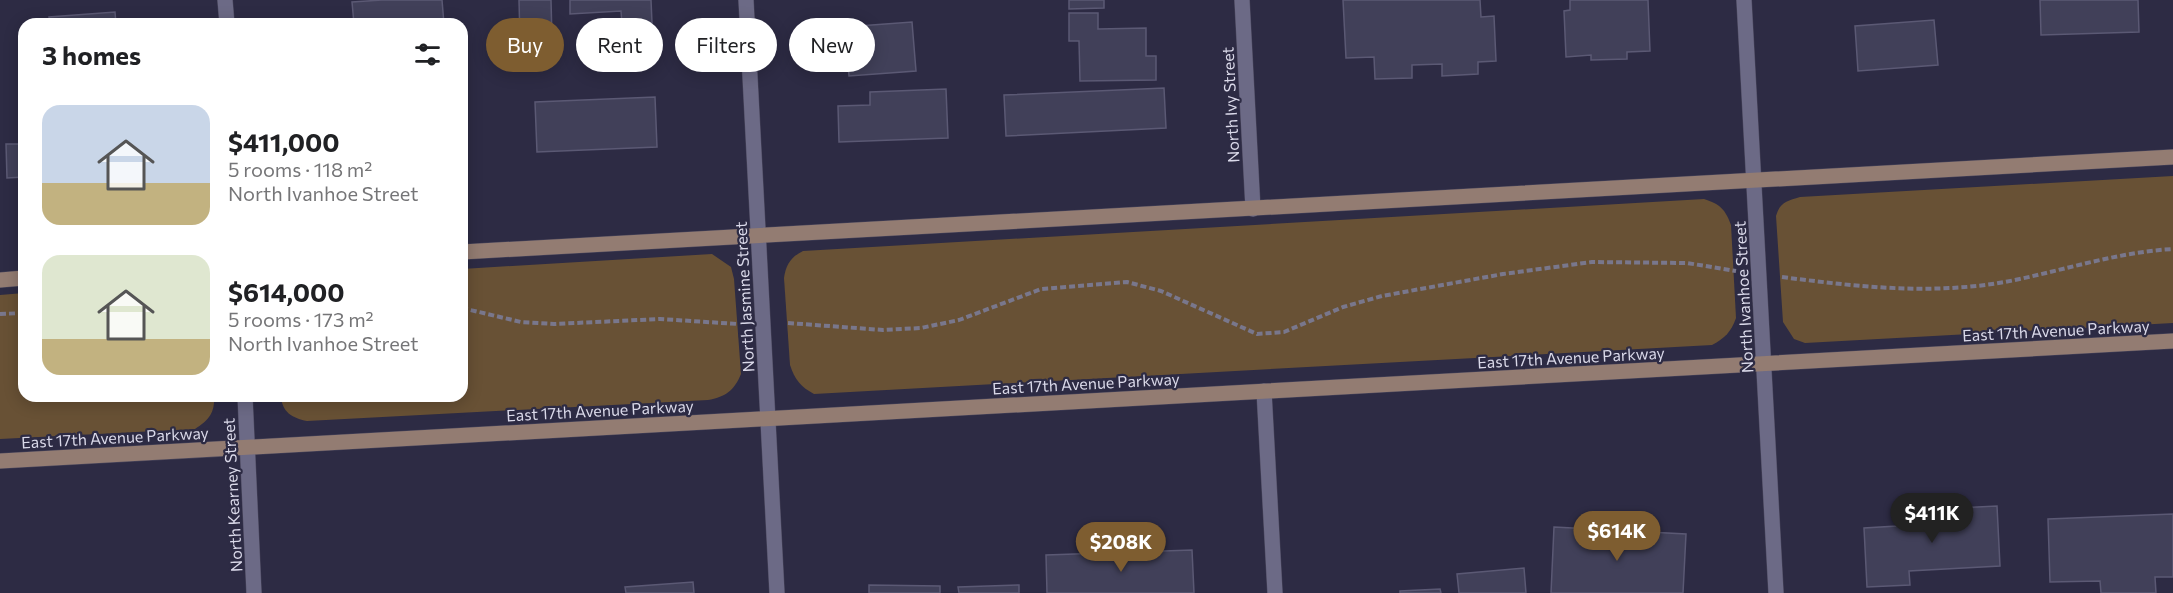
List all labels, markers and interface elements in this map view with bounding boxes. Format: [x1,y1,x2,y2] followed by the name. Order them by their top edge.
[486,18,564,72] chip: Buy
[576,18,663,72] chip: Rent
[675,18,777,72] chip: Filters
[789,18,875,72] chip: New
[411,38,444,71] icon: filters
[42,39,141,70] text: 3 homes
[1217,46,1243,163] street label: North Ivy Street
[228,126,340,157] text: $411,000
[90,129,162,201] icon: home
[228,157,372,181] text: 5 rooms · 118 m²
[228,181,418,205] text: North Ivanhoe Street
[1730,220,1756,374] street label: North Ivanhoe Street
[731,221,757,373] street label: North Jasmine Street
[228,276,345,307] text: $614,000
[90,279,162,351] icon: home
[228,307,374,331] text: 5 rooms · 173 m²
[1962,316,2150,344] street label: East 17th Avenue Parkway
[228,331,418,355] text: North Ivanhoe Street
[1477,343,1665,371] street label: East 17th Avenue Parkway
[992,369,1180,397] street label: East 17th Avenue Parkway
[506,396,694,424] street label: East 17th Avenue Parkway
[218,417,246,572] street label: North Kearney Street
[21,423,209,451] street label: East 17th Avenue Parkway
[1890,493,1974,544] pin: $411K
[1904,500,1960,524] text: $411K
[1575,511,1659,562] pin: $614K
[1587,518,1647,542] text: $614K
[1079,522,1163,573] pin: $208K
[1090,529,1152,553] text: $208K

